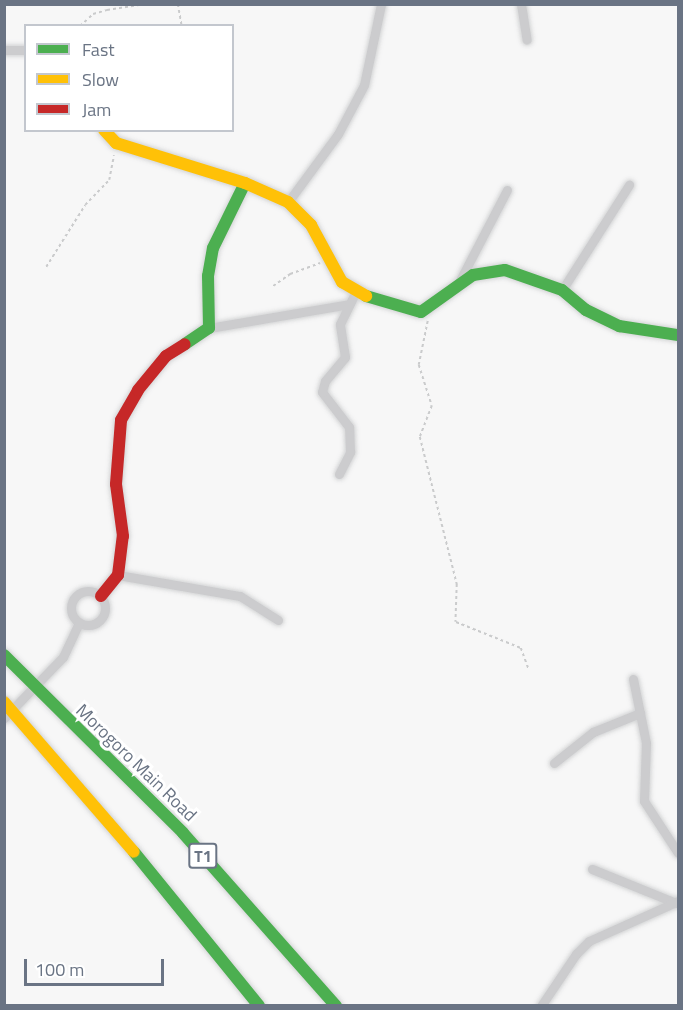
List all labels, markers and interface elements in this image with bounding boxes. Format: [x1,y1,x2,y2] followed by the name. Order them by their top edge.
[24,24,234,132] legend
[82,36,115,63] text: Fast
[82,66,119,93] text: Slow
[82,96,111,123] text: Jam
[71,700,201,826] street label: Morogoro Main Road
[188,843,218,869] road number: T1
[27,947,166,985] scale bar
[35,956,84,983] text: 100 m

